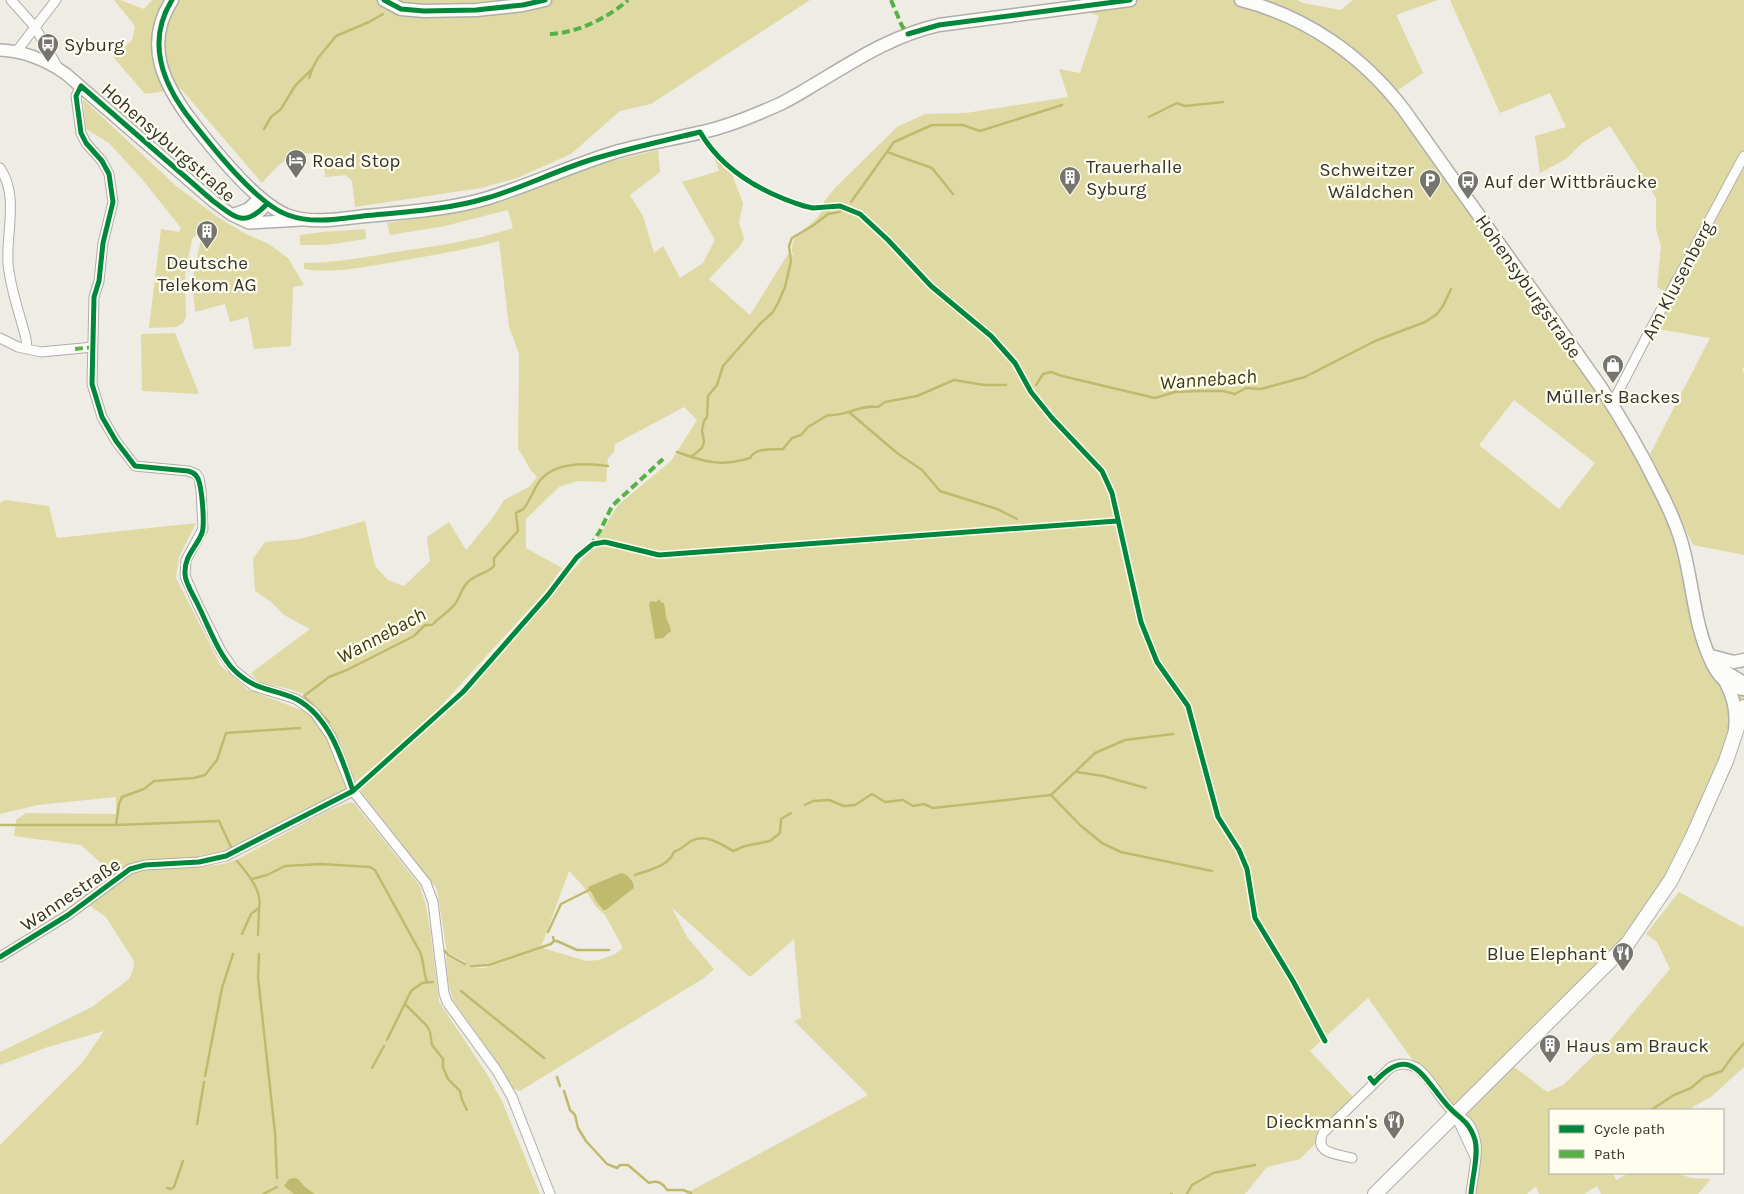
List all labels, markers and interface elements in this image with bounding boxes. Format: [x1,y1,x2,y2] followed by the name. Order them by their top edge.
[36,32,60,63] bus stop icon: Syburg
[64,34,125,56] place label: Syburg
[97,79,240,207] street label: Hohensyburgstraße
[284,148,308,179] hotel icon: Road Stop
[312,150,400,172] place label: Road Stop
[1086,156,1182,200] place label: Trauerhalle Syburg
[1319,159,1414,203] place label: Schweitzer Wäldchen
[1058,165,1082,196] building icon: Trauerhalle Syburg
[1418,168,1442,199] parking icon: Schweitzer Wäldchen
[1456,169,1480,200] bus stop icon: Auf der Wittbräucke
[1484,171,1657,193] place label: Auf der Wittbräucke
[1470,211,1586,363] street label: Hohensyburgstraße
[1637,217,1718,344] street label: Am Klusenberg
[195,219,219,250] building icon: Deutsche Telekom AG
[157,252,257,296] place label: Deutsche Telekom AG
[1601,353,1625,384] shop icon: Müller's Backes
[1159,365,1257,394] water label: Wannebach
[1546,386,1680,408] place label: Müller's Backes
[333,602,430,668] water label: Wannebach
[17,853,125,936] street label: Wannestraße
[1611,941,1635,972] restaurant icon: Blue Elephant
[1487,943,1607,965] place label: Blue Elephant
[1538,1033,1562,1064] building icon: Haus am Brauck
[1566,1035,1709,1057] place label: Haus am Brauck
[1382,1109,1406,1140] restaurant icon: Dieckmann's
[1549,1109,1724,1174] legend
[1266,1111,1378,1133] place label: Dieckmann's
[1594,1120,1665,1138] text: Cycle path
[1594,1145,1625,1163] text: Path

